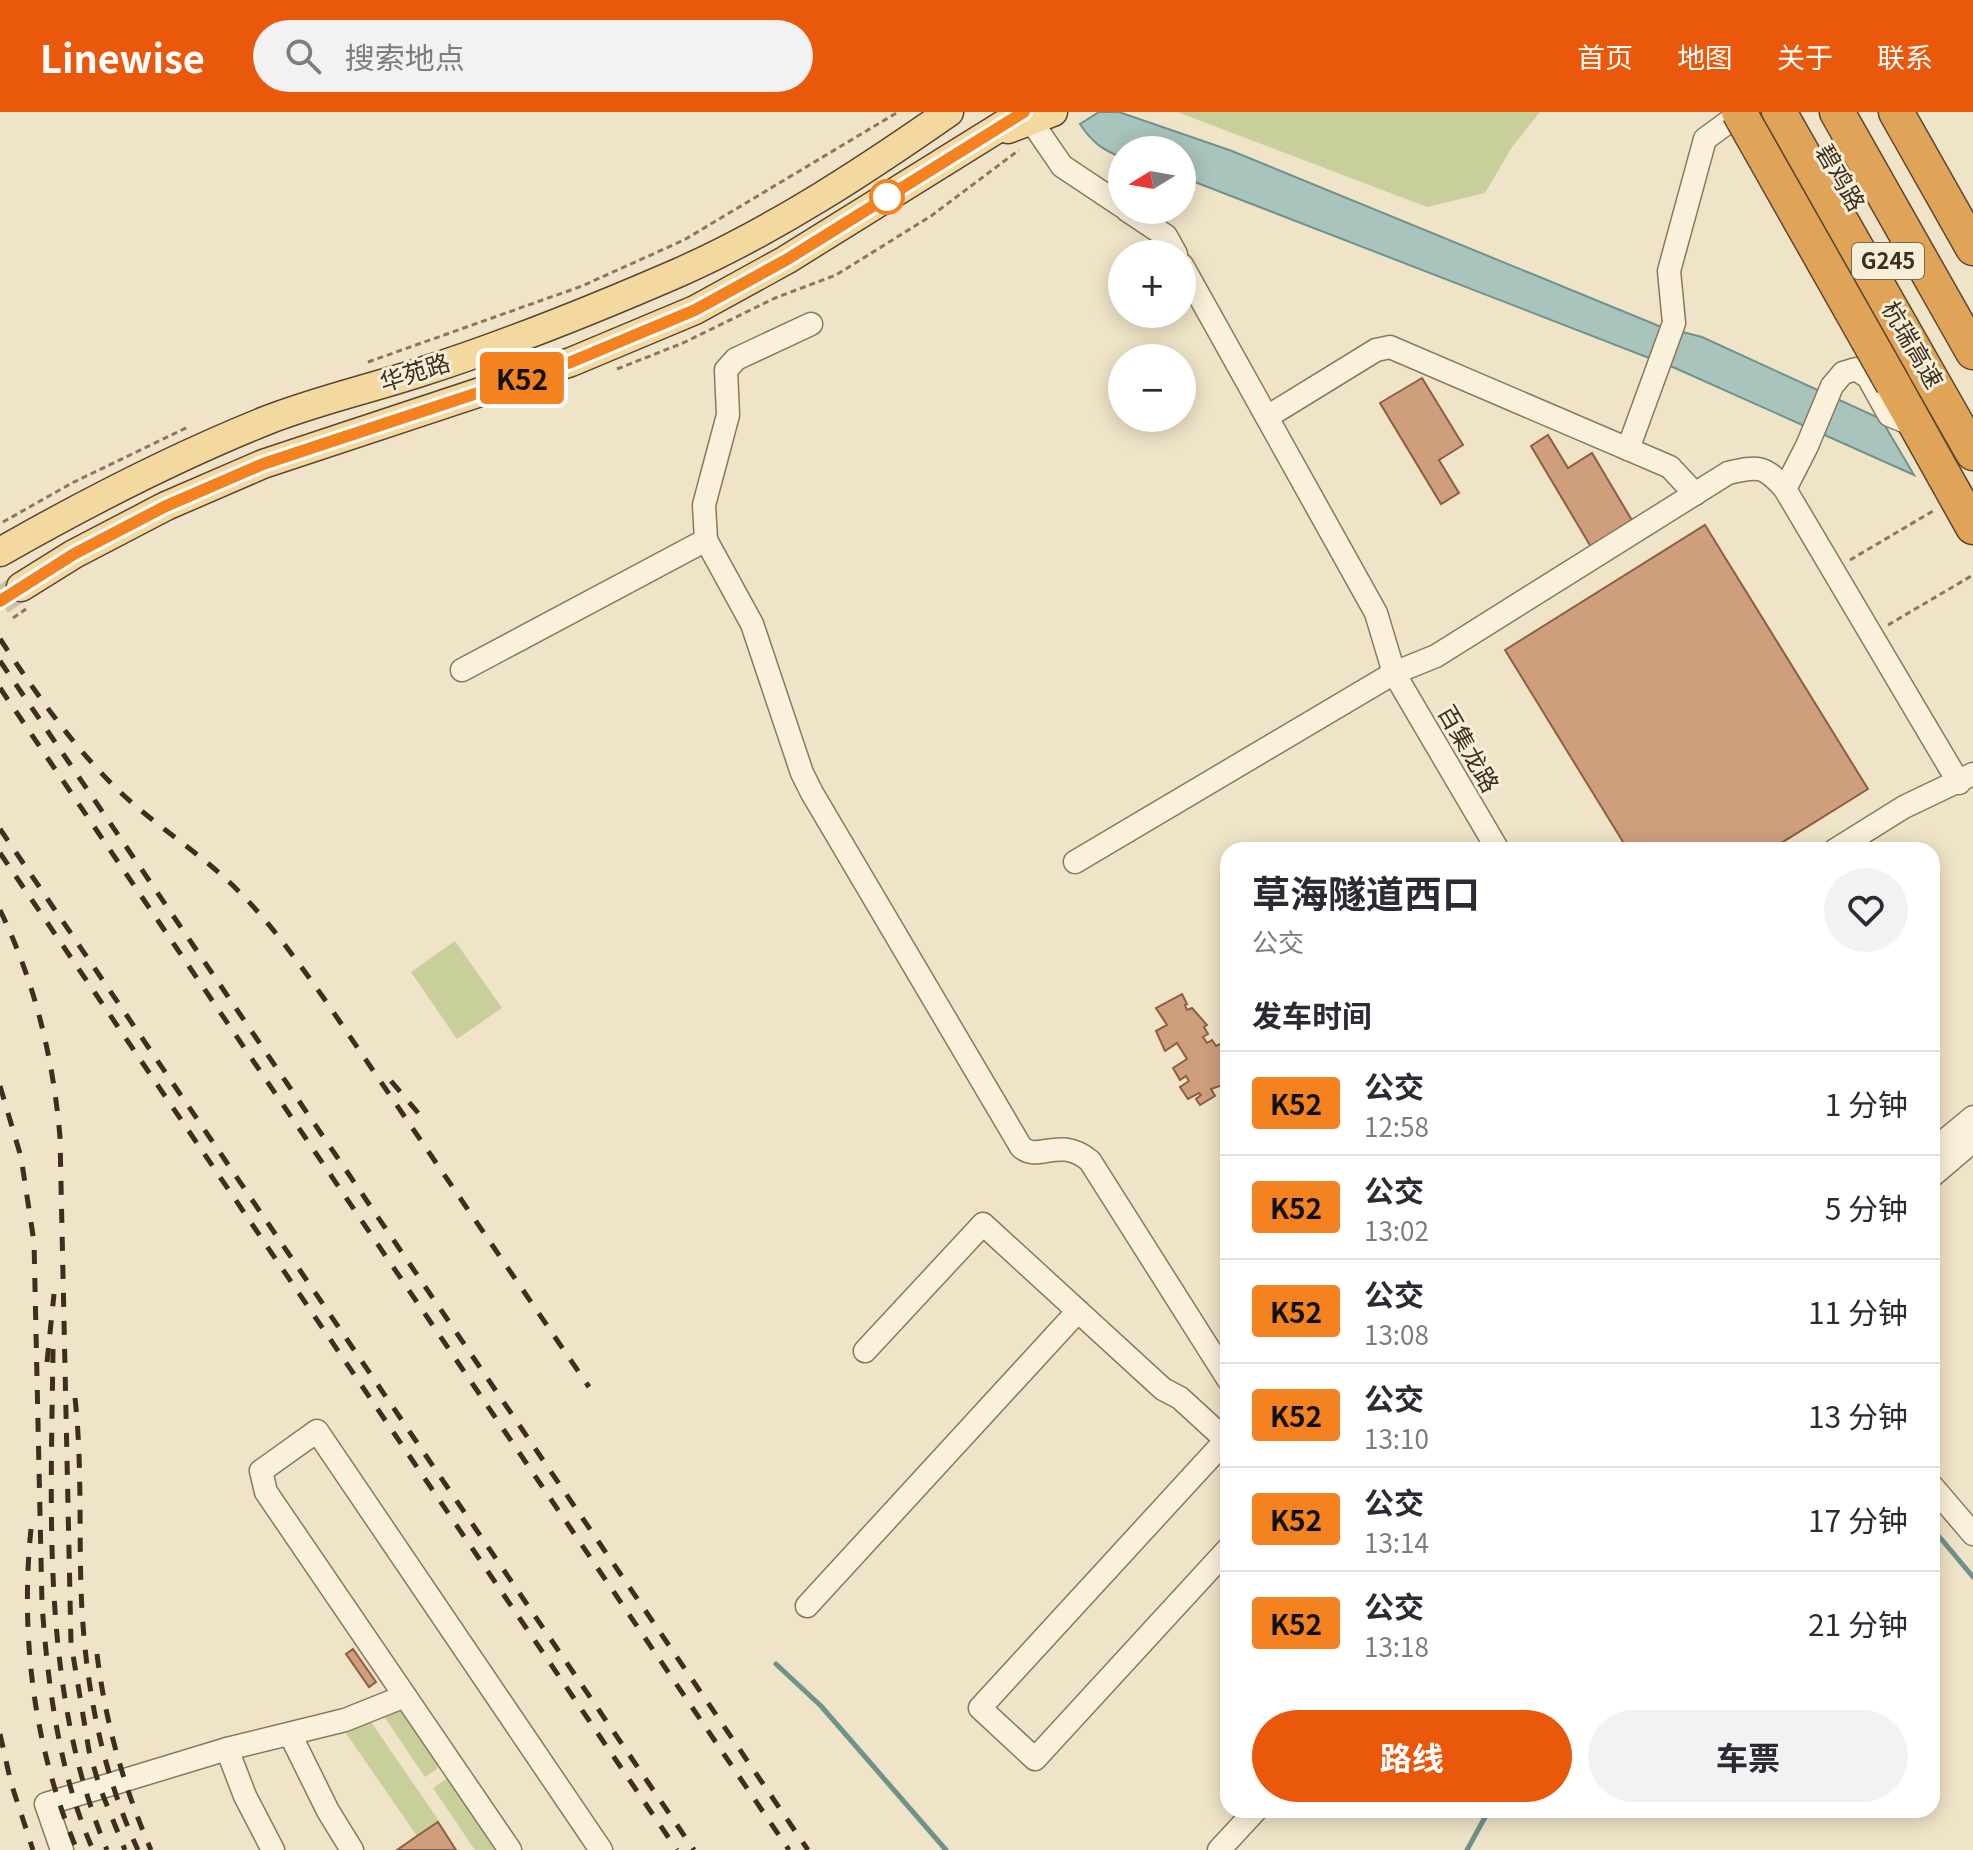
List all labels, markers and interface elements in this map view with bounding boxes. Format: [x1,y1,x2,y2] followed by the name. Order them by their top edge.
[253,20,813,92] search box
[40,29,205,84] text: Linewise
[281,34,325,78] icon: search
[345,34,465,78] text: 搜索地点
[1577,36,1633,76] text: 首页
[1677,36,1733,76] text: 地图
[1777,36,1833,76] text: 关于
[1877,36,1933,76] text: 联系
[1108,136,1196,224] north arrow
[1108,136,1196,432] map controls
[1809,137,1875,217] street label: 碧鸡路
[870,180,904,214] unlabelled marker
[1108,240,1196,328] button: +
[1852,243,1924,279] road number: G245
[1875,293,1953,394] street label: 杭瑞高速
[375,343,454,398] street label: 华苑路
[1108,344,1196,432] button: −
[476,352,568,404] line badge: K52
[496,358,548,398] text: K52
[1431,697,1509,798] street label: 百集龙路
[1252,864,1480,919] text: 草海隧道西口
[1824,868,1908,952] button: heart
[1252,922,1304,959] text: 公交
[1252,992,1372,1036] text: 发车时间
[1364,1063,1424,1107] text: 公交
[1825,1081,1908,1125] text: 1 分钟
[1270,1083,1322,1123] text: K52
[1364,1107,1429,1144] text: 12:58
[1364,1167,1424,1211] text: 公交
[1825,1185,1908,1229] text: 5 分钟
[1270,1187,1322,1227] text: K52
[1364,1211,1429,1248] text: 13:02
[1364,1271,1424,1315] text: 公交
[1808,1289,1908,1333] text: 11 分钟
[1270,1291,1322,1331] text: K52
[1364,1315,1429,1352] text: 13:08
[1364,1375,1424,1419] text: 公交
[1808,1393,1908,1437] text: 13 分钟
[1270,1395,1322,1435] text: K52
[1364,1419,1429,1456] text: 13:10
[1364,1479,1424,1523] text: 公交
[1808,1497,1908,1541] text: 17 分钟
[1270,1499,1322,1539] text: K52
[1364,1523,1429,1560] text: 13:14
[1364,1583,1424,1627] text: 公交
[1808,1601,1908,1645] text: 21 分钟
[1270,1603,1322,1643] text: K52
[1364,1627,1429,1664] text: 13:18
[1252,1710,1572,1802] button: 路线
[1588,1710,1908,1802] button: 车票

